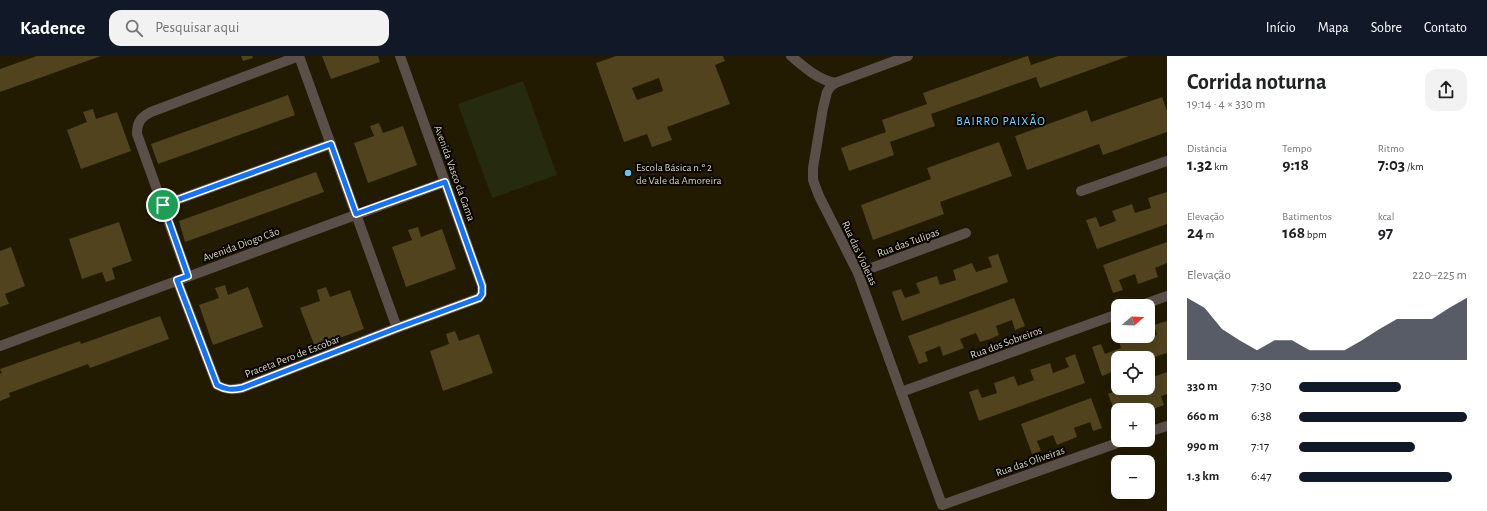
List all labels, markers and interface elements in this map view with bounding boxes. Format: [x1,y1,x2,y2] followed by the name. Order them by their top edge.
[109,10,389,46] search box
[123,17,145,39] icon: search
[20,19,85,38] text: Kadence
[155,20,239,35] text: Pesquisar aqui
[1266,21,1296,35] text: Início
[1318,21,1349,35] text: Mapa
[1371,21,1402,35] text: Sobre
[1424,21,1467,35] text: Contato
[1425,69,1467,111] button: share
[1187,71,1326,93] text: Corrida noturna
[1187,98,1265,111] text: 19:14 · 4 × 330 m
[956,113,1046,127] district label: BAIRRO PAIXÃO
[432,124,477,222] street label: Avenida Vasco da Gama
[1187,143,1227,154] text: Distância
[1282,143,1312,154] text: Tempo
[1378,143,1404,154] text: Ritmo
[1187,156,1212,173] text: 1.32
[1282,156,1309,173] text: 9:18
[1378,156,1405,173] text: 7:03
[1212,161,1228,172] text: km
[1405,161,1424,172] text: /km
[636,162,722,186] place label: Escola Básica n.º 2 de Vale da Amoreira
[623,168,633,178] marker: Escola Básica n.º 2 de Vale da Amoreira
[146,188,180,222] pin
[152,194,174,216] icon: arrive
[1187,211,1224,222] text: Elevação
[1282,211,1332,222] text: Batimentos
[1378,211,1394,222] text: kcal
[840,219,879,287] street label: Rua das Violetas
[1187,224,1204,241] text: 24
[1282,224,1305,241] text: 168
[1378,224,1393,241] text: 97
[201,226,281,263] street label: Avenida Diogo Cão
[876,226,941,259] street label: Rua das Tulipas
[1204,229,1214,240] text: m
[1305,229,1327,240] text: bpm
[1187,269,1231,282] text: Elevação
[1412,269,1467,282] text: 220–225 m
[1111,299,1155,343] north arrow
[1111,299,1155,499] map controls
[969,324,1044,361] street label: Rua dos Sobreiros
[243,333,342,380] street label: Praceta Pero de Escobar
[1111,351,1155,395] button: locate
[1187,380,1217,393] text: 330 m
[1251,380,1272,393] text: 7:30
[1111,403,1155,447] button: +
[1187,410,1219,423] text: 660 m
[1251,410,1272,423] text: 6:38
[1187,440,1219,453] text: 990 m
[1251,440,1269,453] text: 7:17
[994,445,1066,478] street label: Rua das Oliveiras
[1111,455,1155,499] button: −
[1187,470,1219,483] text: 1.3 km
[1251,470,1272,483] text: 6:47

